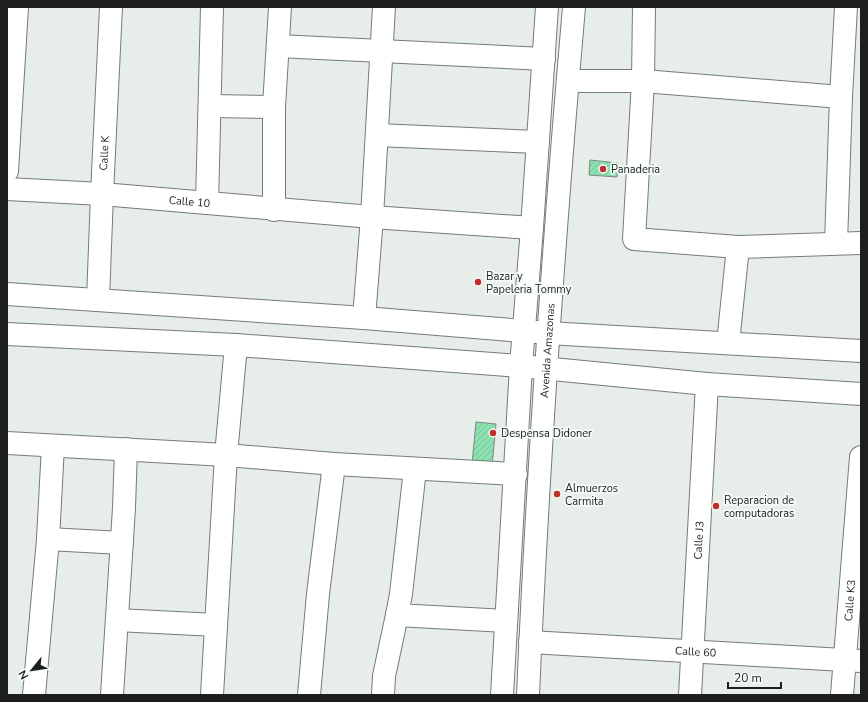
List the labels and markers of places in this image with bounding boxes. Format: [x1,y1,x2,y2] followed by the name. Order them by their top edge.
[611,162,660,177] place label: Panaderia
[598,164,608,174] marker: Panaderia
[486,269,572,297] place label: Bazar y Papeleria Tommy
[473,277,483,287] marker: Bazar y Papeleria Tommy
[501,426,592,441] place label: Despensa Didoner
[488,428,498,438] marker: Despensa Didoner
[565,481,618,509] place label: Almuerzos Carmita
[552,489,562,499] marker: Almuerzos Carmita
[724,493,794,521] place label: Reparacion de computadoras
[711,501,721,511] marker: Reparacion de computadoras

